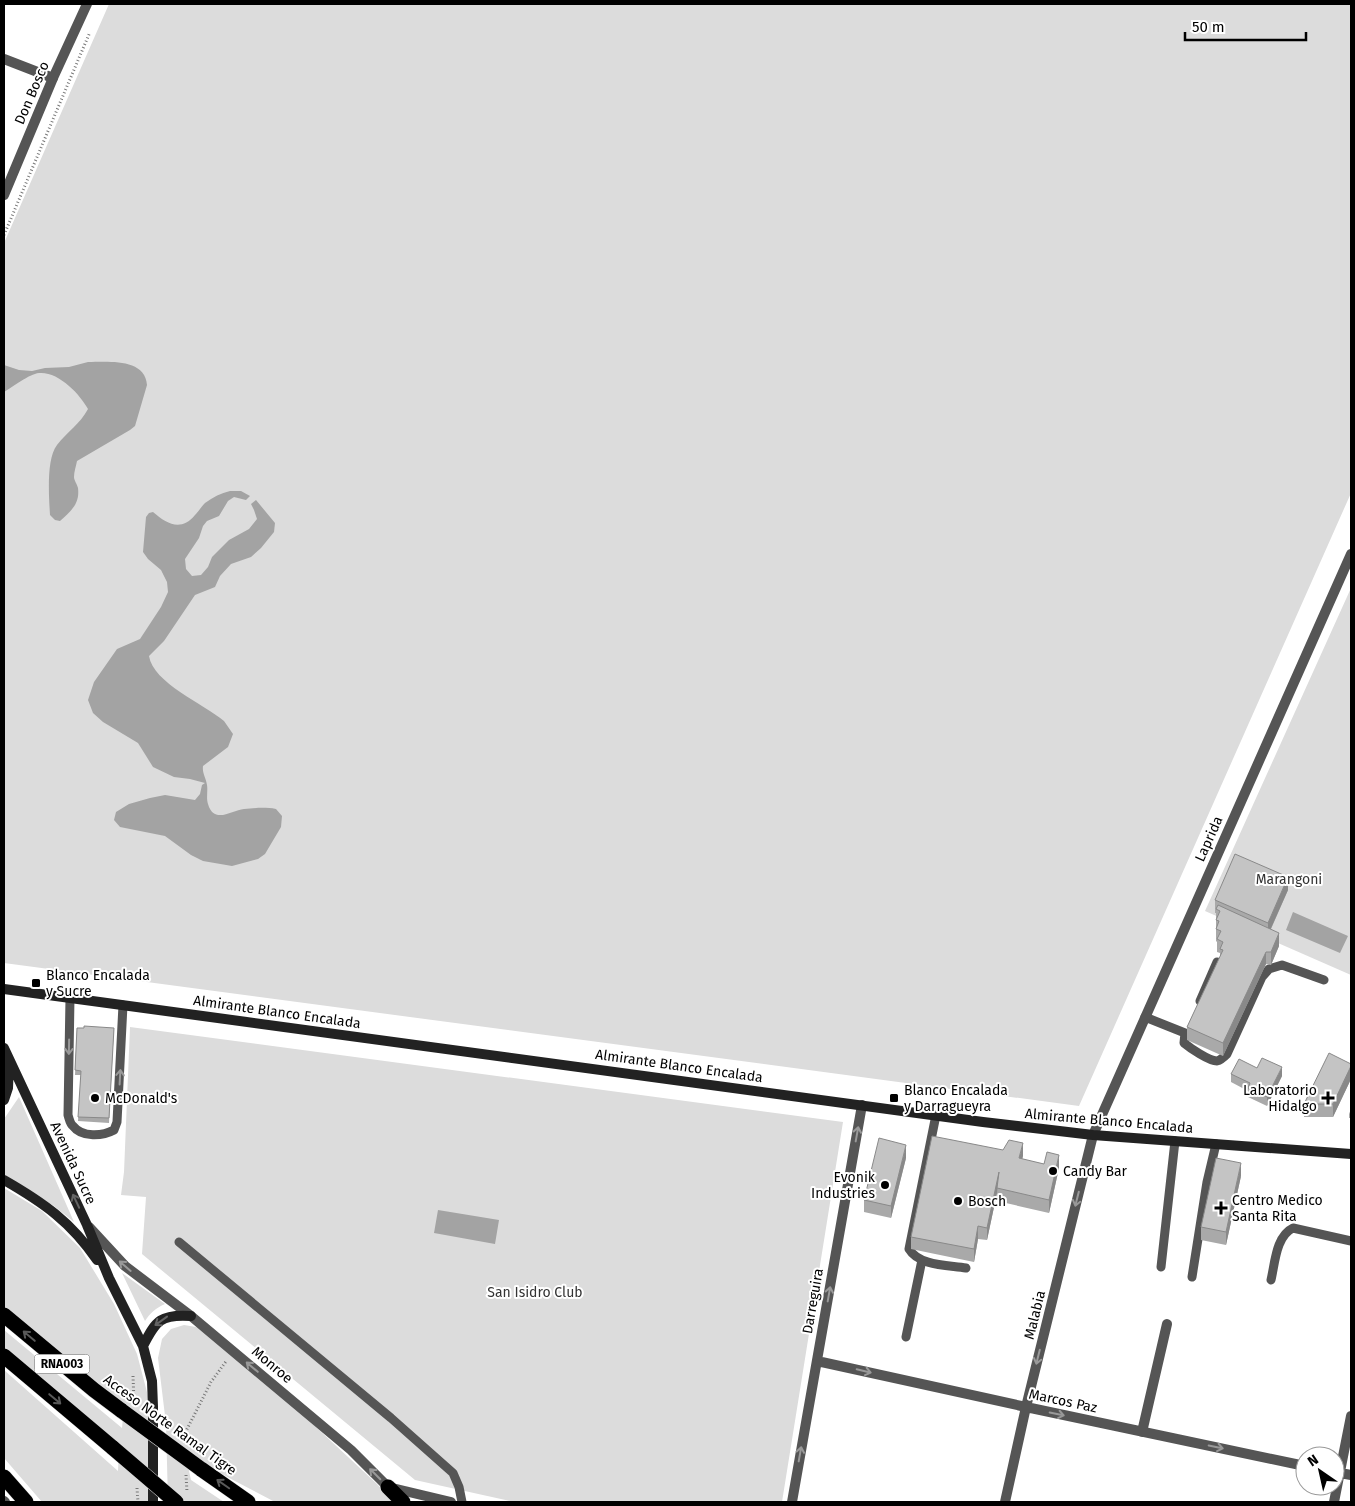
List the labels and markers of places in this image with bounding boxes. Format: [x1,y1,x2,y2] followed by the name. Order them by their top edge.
[46,967,150,1000] place label: Blanco Encalada y Sucre
[30,977,42,989] marker: Blanco Encalada y Sucre
[904,1082,1008,1115] place label: Blanco Encalada y Darragueyra
[1243,1082,1317,1115] place label: Laboratorio Hidalgo
[105,1090,178,1107] place label: McDonald's
[1321,1091,1335,1105] marker: Laboratorio Hidalgo
[89,1092,101,1104] marker: McDonald's
[888,1092,900,1104] marker: Blanco Encalada y Darragueyra
[1063,1163,1128,1180] place label: Candy Bar
[1047,1165,1059,1177] marker: Candy Bar
[811,1169,876,1202] place label: Evonik Industries
[879,1179,891,1191] marker: Evonik Industries
[1232,1192,1323,1225] place label: Centro Medico Santa Rita
[968,1193,1006,1210] place label: Bosch
[952,1195,964,1207] marker: Bosch
[1214,1201,1228,1215] marker: Centro Medico Santa Rita

